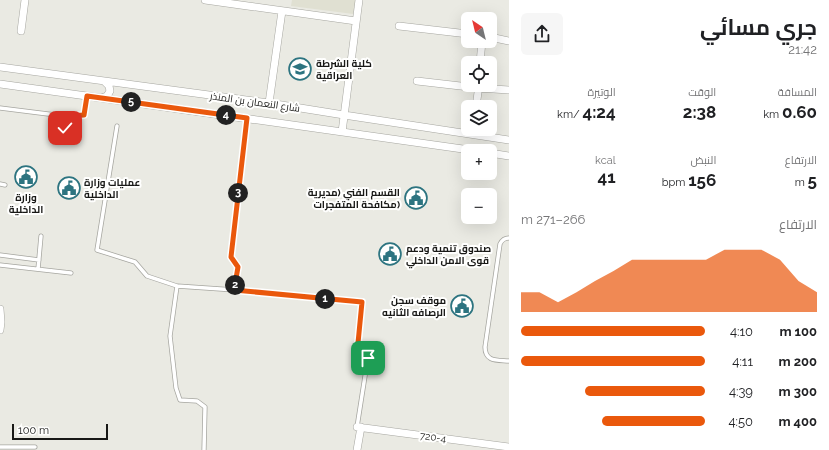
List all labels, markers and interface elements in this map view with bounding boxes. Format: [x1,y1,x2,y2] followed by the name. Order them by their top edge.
[461,12,497,48] north arrow
[461,12,497,224] map controls
[521,13,563,55] button: share
[700,14,817,40] text: جري مسائي
[788,42,817,57] text: 21:42
[287,56,313,82] school or university icon: كلية الشرطة العراقية
[461,56,497,92] button: locate
[316,58,372,82] place label: كلية الشرطة العراقية
[587,86,616,99] text: الوتيرة
[688,86,716,99] text: الوقت
[778,86,817,99] text: المسافة
[208,90,301,115] street label: شارع النعمان بن المنذر
[121,92,141,112] pin: 5
[128,95,134,108] text: 5
[461,100,497,136] button: layers
[582,102,616,122] text: 4:24
[683,102,716,122] text: 2:38
[782,102,817,122] text: 0.60
[216,105,236,125] pin: 4
[223,108,229,121] text: 4
[557,108,582,121] text: /km
[763,108,782,121] text: km
[48,111,82,145] pin
[54,117,76,139] icon: check
[461,144,497,180] button: +
[595,154,616,167] text: kcal
[690,154,716,167] text: النبض
[785,154,817,167] text: الارتفاع
[13,164,39,190] public building icon: وزارة الداخلية
[598,167,616,187] text: 41
[688,170,716,190] text: 156
[808,170,817,190] text: 5
[56,175,82,201] public building icon: عمليات وزارة الداخلية
[662,176,688,189] text: bpm
[795,176,808,189] text: m
[84,177,140,201] place label: عمليات وزارة الداخلية
[228,183,248,203] pin: 3
[403,185,429,211] public building icon: القسم الفني (مديرية مكافحة المتفجرات)
[235,186,241,199] text: 3
[308,187,400,211] place label: القسم الفني (مديرية مكافحة المتفجرات)
[461,188,497,224] button: −
[9,192,43,216] place label: وزارة الداخلية
[521,212,585,227] text: 266–271 m
[779,217,817,232] text: الارتفاع
[377,241,403,267] public building icon: صندوق تنمية ودعم قوى الامن الداخلي
[406,243,491,269] place label: صندوق تنمية ودعم قوى الامن الداخلي
[225,275,245,295] pin: 2
[232,278,238,291] text: 2
[315,289,335,309] pin: 1
[322,292,328,305] text: 1
[449,293,475,319] public building icon: موقف سجن الرصافه الثانيه
[382,295,446,319] place label: موقف سجن الرصافه الثانيه
[730,324,753,339] text: 4:10
[779,324,817,339] text: 100 m
[351,341,385,375] pin
[357,347,379,369] icon: arrive
[732,354,753,369] text: 4:11
[778,354,817,369] text: 200 m
[729,384,753,399] text: 4:39
[779,384,817,399] text: 300 m
[728,414,753,429] text: 4:50
[778,414,817,429] text: 400 m
[12,422,108,441] scale bar
[18,424,49,437] text: 100 m
[419,430,447,444] street label: 720-4

